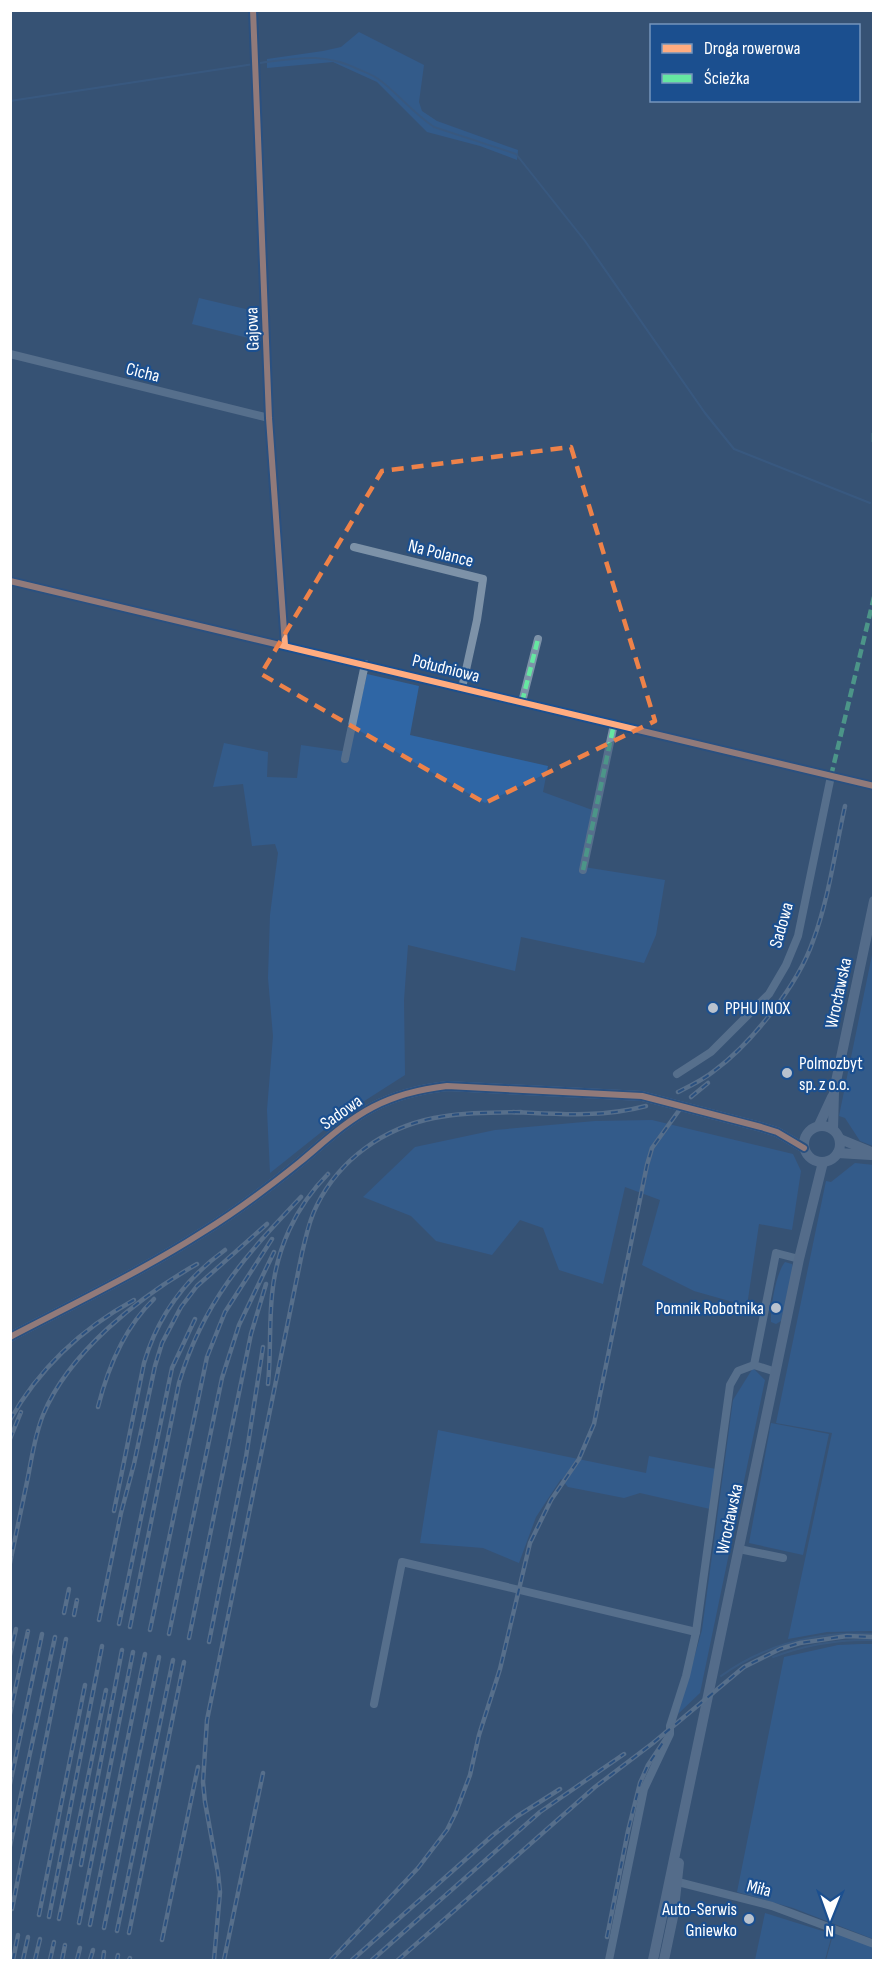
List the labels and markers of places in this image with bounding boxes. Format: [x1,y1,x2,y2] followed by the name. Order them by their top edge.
[725,998,791,1019] place label: PPHU INOX
[706,1001,720,1015] marker: PPHU INOX
[799,1053,863,1095] place label: Polmozbyt sp. z o.o.
[780,1066,794,1080] marker: Polmozbyt sp. z o.o.
[656,1298,764,1319] place label: Pomnik Robotnika
[769,1301,783,1315] marker: Pomnik Robotnika
[661,1899,737,1941] place label: Auto-Serwis Gniewko
[742,1912,756,1926] marker: Auto-Serwis Gniewko

